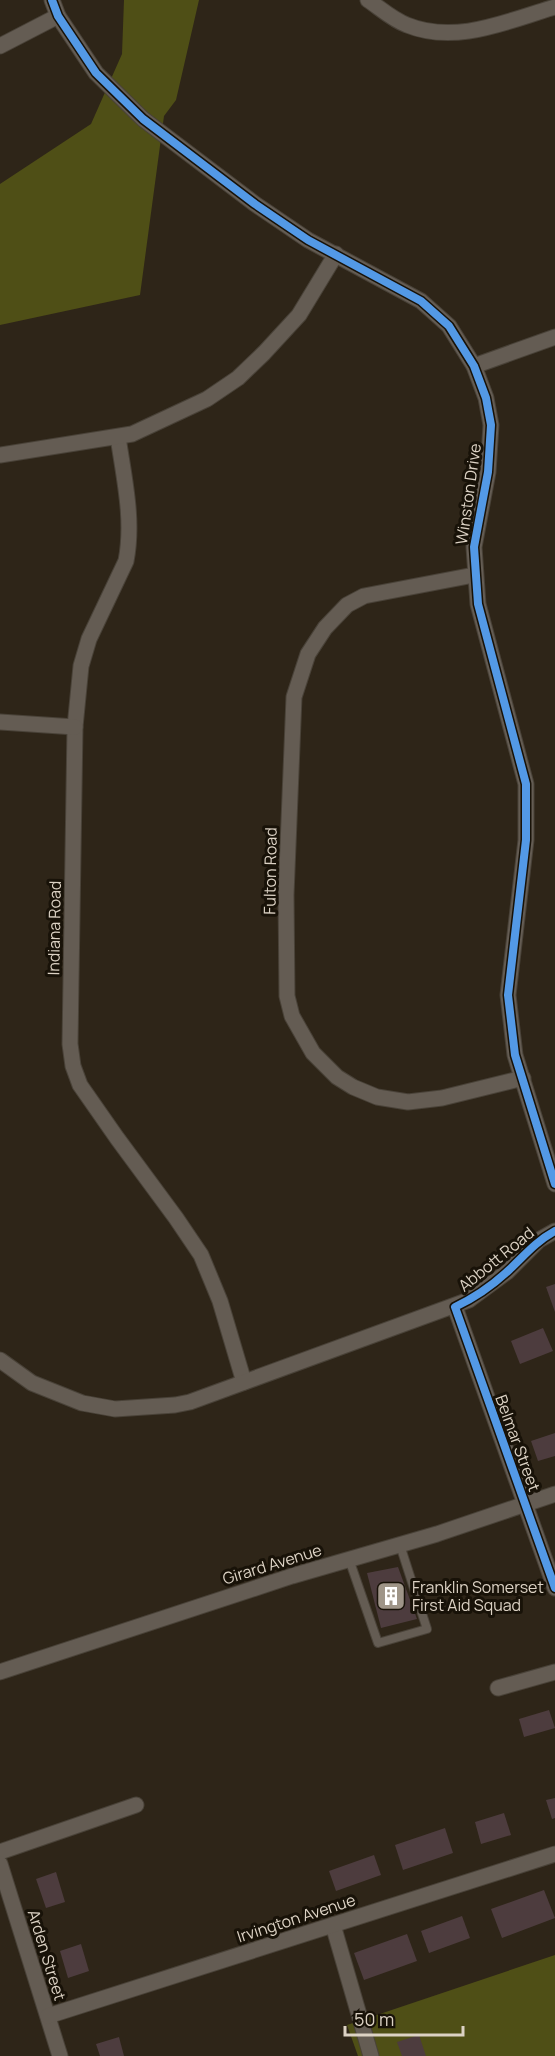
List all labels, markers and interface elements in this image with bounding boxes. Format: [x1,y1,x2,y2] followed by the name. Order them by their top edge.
[450,442,486,546] street label: Winston Drive
[258,827,282,915] street label: Fulton Road
[42,880,66,976] street label: Indiana Road
[454,1222,538,1296] street label: Abbott Road
[490,1392,546,1494] street label: Belmar Street
[220,1539,324,1589] street label: Girard Avenue
[412,1576,544,1616] place label: Franklin Somerset First Aid Squad
[375,1580,407,1612] building icon: Franklin Somerset First Aid Squad
[234,1888,358,1948] street label: Irvington Avenue
[23,1907,71,2003] street label: Arden Street
[345,1999,464,2037] scale bar
[354,2007,394,2031] text: 50 m

